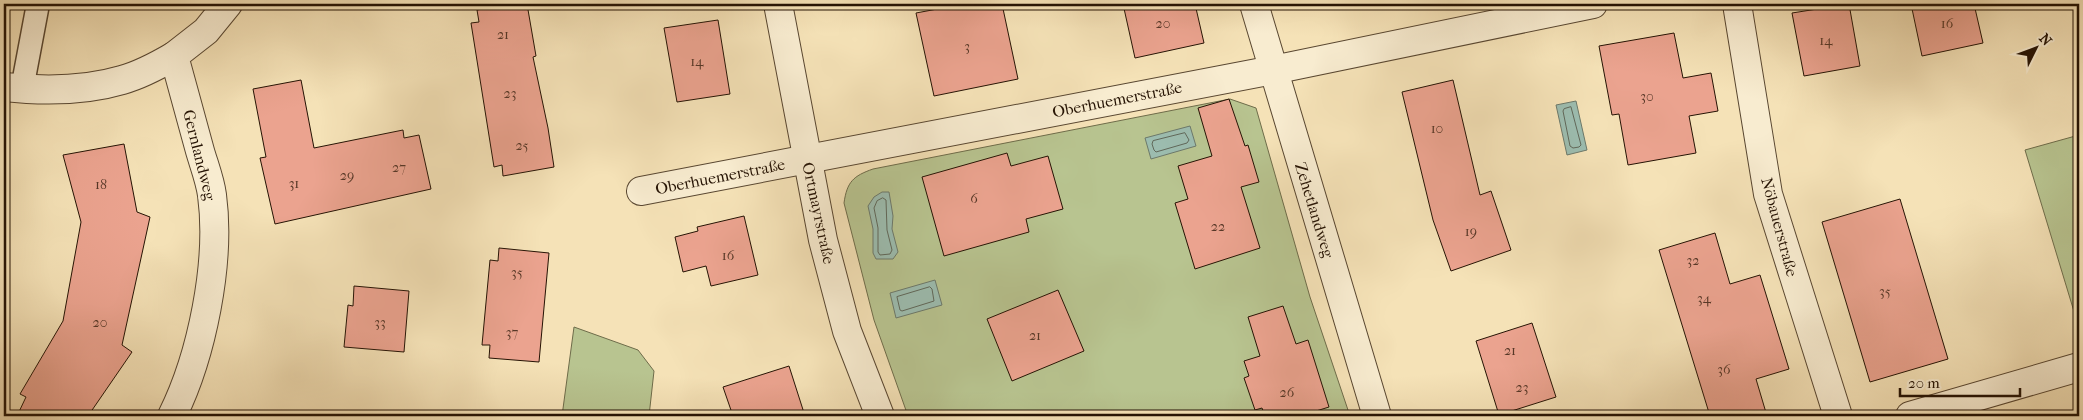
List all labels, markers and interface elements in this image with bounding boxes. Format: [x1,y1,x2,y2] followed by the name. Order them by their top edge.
[1156,15,1170,32] house number: 20
[1941,15,1954,32] house number: 16
[2010,22,2060,72] north arrow
[497,26,509,43] house number: 21
[2035,30,2055,50] text: N
[1819,32,1833,49] house number: 14
[964,38,970,55] house number: 3
[690,53,704,70] house number: 14
[1051,78,1184,121] street label: Oberhuemerstraße
[504,85,516,102] house number: 23
[1640,88,1654,105] house number: 30
[179,108,220,203] street label: Gernlandweg
[1431,120,1443,137] house number: 10
[515,137,529,154] house number: 25
[654,155,787,198] street label: Oberhuemerstraße
[392,159,406,176] house number: 27
[798,160,839,266] street label: Ortmayrstraße
[1291,160,1338,261] street label: Zehetlandweg
[340,167,354,184] house number: 29
[289,175,299,192] house number: 31
[1757,175,1802,279] street label: Nöbauerstraße
[95,176,107,193] house number: 18
[970,190,978,207] house number: 6
[1211,218,1225,235] house number: 22
[1465,223,1477,240] house number: 19
[722,247,735,264] house number: 16
[1687,252,1699,269] house number: 32
[511,264,523,281] house number: 35
[1879,283,1891,300] house number: 35
[1697,290,1712,307] house number: 34
[93,314,107,331] house number: 20
[374,314,386,331] house number: 33
[506,324,518,341] house number: 37
[1029,327,1041,344] house number: 21
[1504,342,1516,359] house number: 21
[1717,361,1731,378] house number: 36
[1900,365,2020,397] scale bar
[1908,374,1940,392] text: 20 m
[1516,379,1528,396] house number: 23
[1280,384,1295,401] house number: 26

